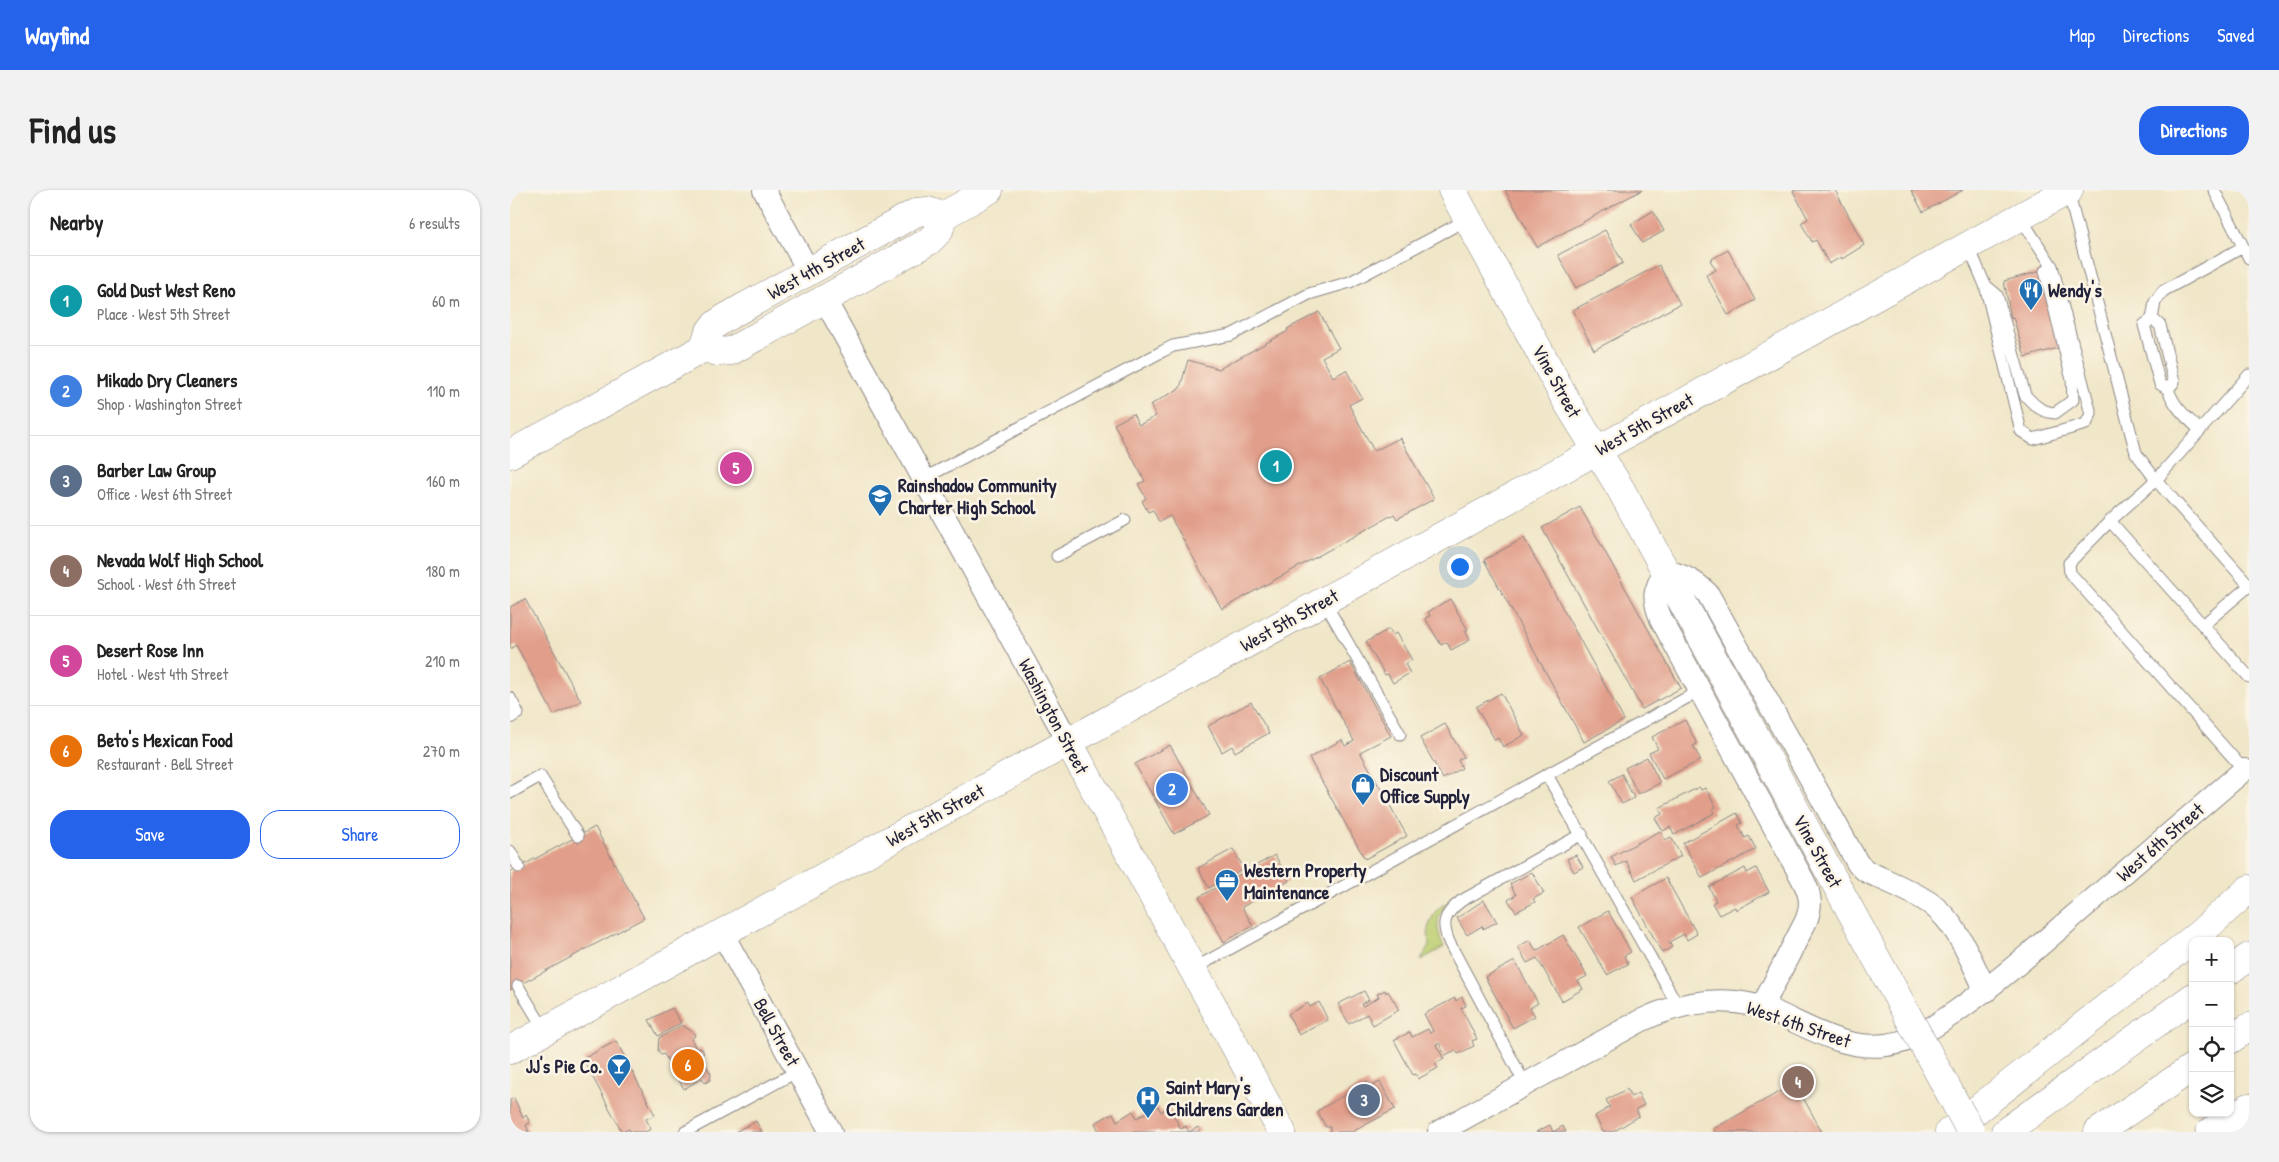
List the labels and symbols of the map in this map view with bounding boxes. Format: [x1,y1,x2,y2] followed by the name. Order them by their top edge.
[763,230,870,305] street label: West 4th Street
[2018,277,2044,311] restaurant icon: Wendy's
[2048,277,2102,304] place label: Wendy's
[1526,340,1588,423] street label: Vine Street
[1590,386,1698,462] street label: West 5th Street
[1260,447,1292,485] pin: 1
[720,449,752,487] pin: 5
[898,472,1057,521] place label: Rainshadow Community Charter High School
[867,483,893,517] school or university icon: Rainshadow Community Charter High School
[1447,554,1473,580] your location
[1235,582,1343,658] street label: West 5th Street
[1013,654,1096,779] street label: Washington Street
[1380,761,1470,810] place label: Discount Office Supply
[1156,770,1188,808] pin: 2
[1350,772,1376,806] shop icon: Discount Office Supply
[881,777,989,853] street label: West 5th Street
[2111,796,2210,887] street label: West 6th Street
[1787,810,1849,893] street label: Vine Street
[1244,857,1367,905] place label: Western Property Maintenance
[1214,868,1240,902] office icon: Western Property Maintenance
[748,993,807,1071] street label: Bell Street
[1744,994,1855,1054] street label: West 6th Street
[672,1046,704,1084] pin: 6
[526,1053,602,1079] place label: JJ's Pie Co.
[606,1053,632,1087] bar icon: JJ's Pie Co.
[1782,1063,1814,1101] pin: 4
[1166,1074,1284,1122] place label: Saint Mary's Childrens Garden
[1348,1081,1380,1119] pin: 3
[1135,1085,1161,1119] hospital icon: Saint Mary's Childrens Garden

